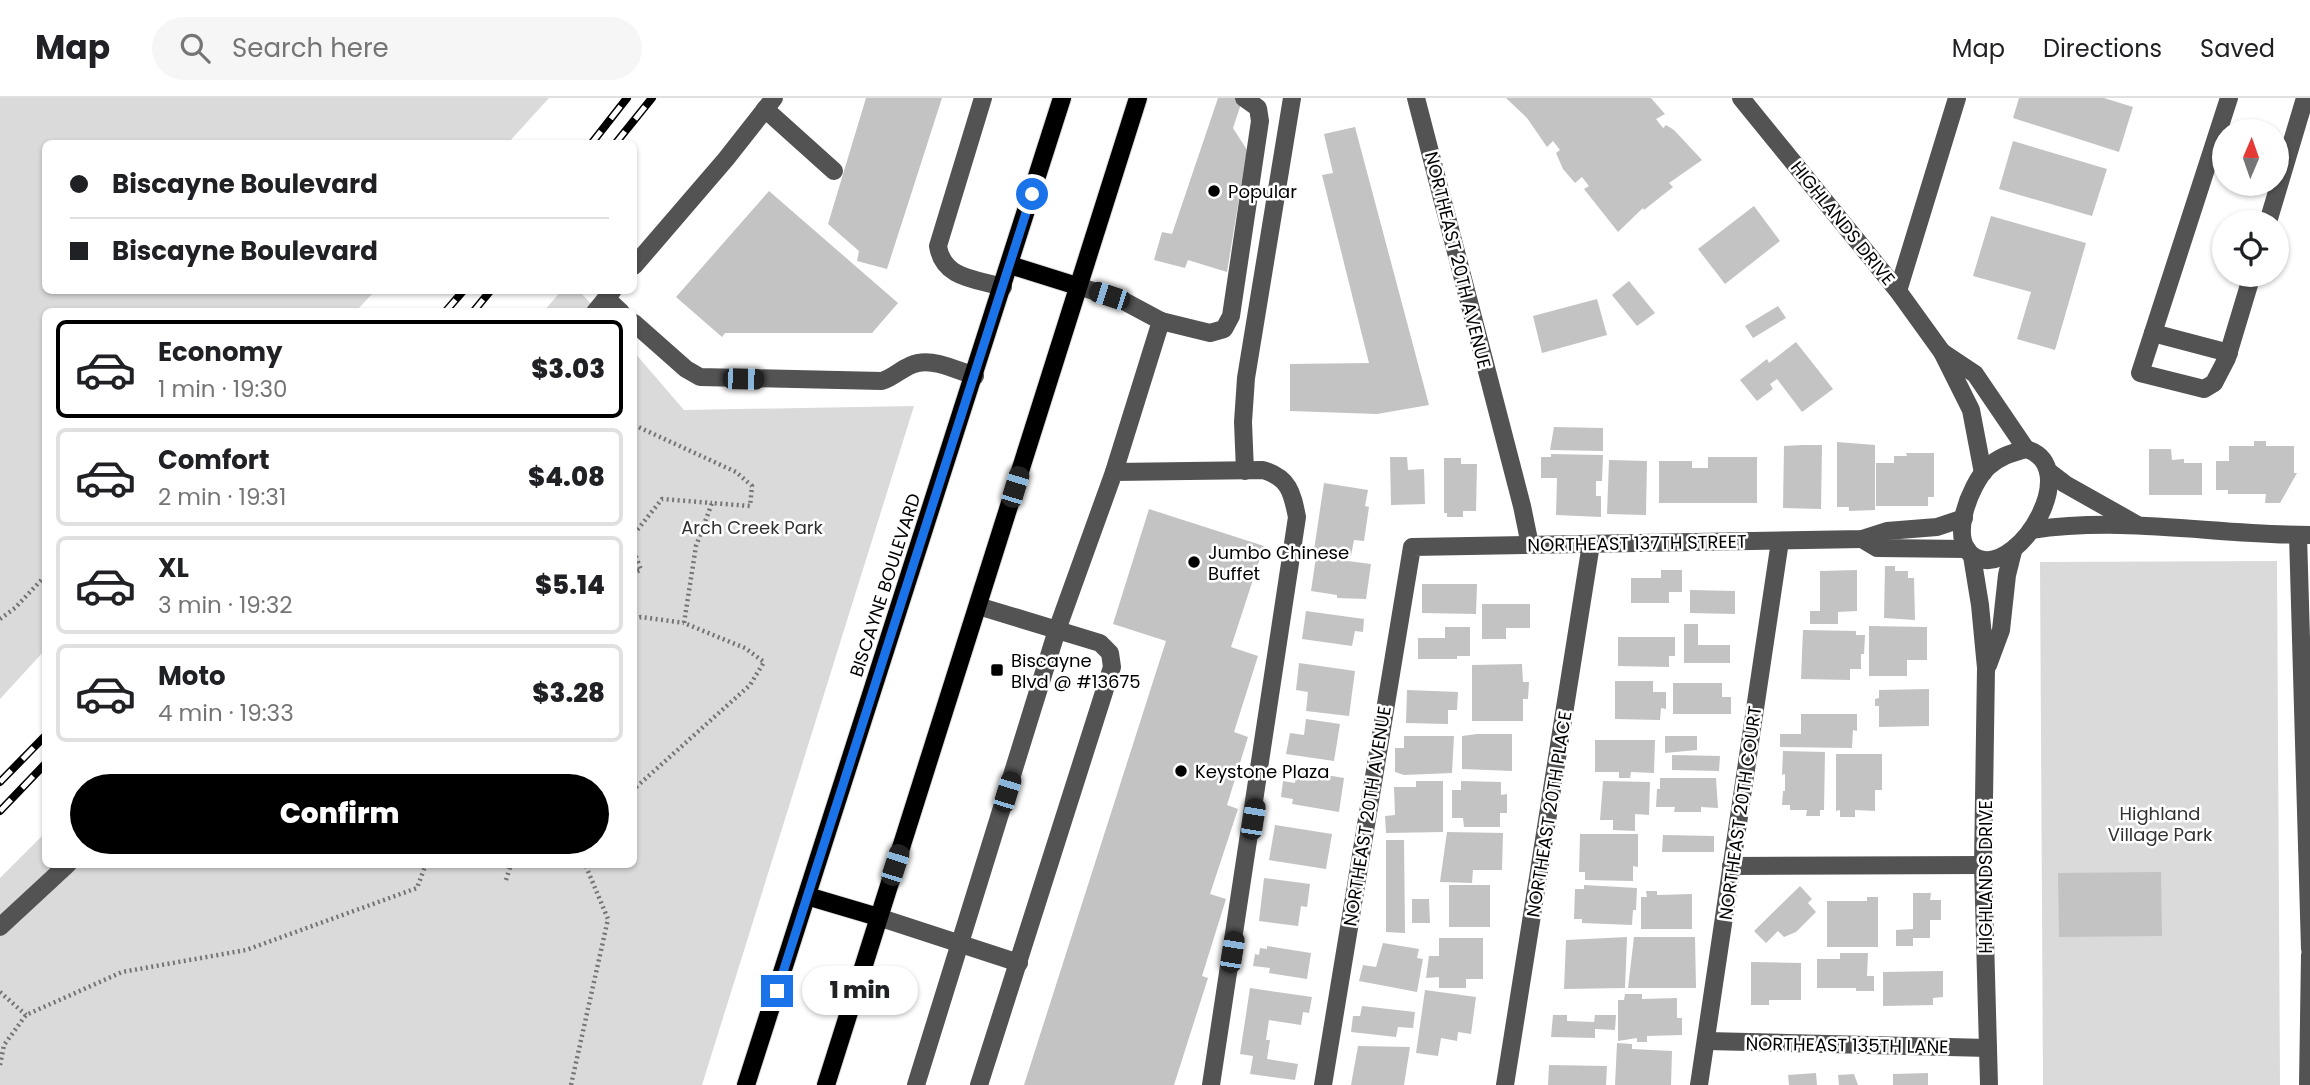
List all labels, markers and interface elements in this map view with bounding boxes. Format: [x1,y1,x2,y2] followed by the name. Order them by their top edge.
[152,17,642,80] search box
[35,24,110,71] text: Map
[176,29,214,67] icon: search
[232,30,389,66] text: Search here
[1952,32,2005,65] text: Map
[2043,32,2162,65] text: Directions
[2200,32,2275,65] text: Saved
[2212,119,2289,196] north arrow
[2212,119,2289,287] map controls
[1419,149,1497,371] street label: NORTHEAST 20TH AVENUE
[1785,155,1901,291] street label: HIGHLANDS DRIVE
[112,166,378,202] text: Biscayne Boulevard
[1016,178,1048,210] route start
[1228,179,1297,204] place label: Popular
[1206,183,1222,199] marker: Popular
[2212,210,2289,287] button: locate
[112,233,378,269] text: Biscayne Boulevard
[1086,280,1133,312] car
[158,334,282,370] text: Economy
[74,338,137,401] icon: car
[531,351,605,387] text: $3.03
[722,368,765,390] car
[158,373,287,405] text: 1 min · 19:30
[158,442,270,478] text: Comfort
[74,446,137,509] icon: car
[528,459,605,495] text: $4.08
[999,464,1032,510] car
[158,481,286,513] text: 2 min · 19:31
[844,490,926,680] street label: BISCAYNE BOULEVARD
[681,515,824,540] park label: Arch Creek Park
[1527,529,1747,557] street label: NORTHEAST 137TH STREET
[1208,540,1349,586] place label: Jumbo Chinese Buffet
[158,550,189,586] text: XL
[74,554,137,617] icon: car
[1186,554,1202,570] marker: Jumbo Chinese Buffet
[535,567,605,603] text: $5.14
[158,589,292,621] text: 3 min · 19:32
[1011,648,1141,694] place label: Biscayne Blvd @ #13675
[158,658,226,694] text: Moto
[74,662,137,725] icon: car
[989,662,1005,678] marker: Biscayne Blvd @ #13675
[532,675,605,711] text: $3.28
[158,697,294,729] text: 4 min · 19:33
[1337,704,1397,928] street label: NORTHEAST 20TH AVENUE
[1713,704,1767,922] street label: NORTHEAST 20TH COURT
[1520,709,1578,919] street label: NORTHEAST 20TH PLACE
[1195,759,1329,784] place label: Keystone Plaza
[1173,763,1189,779] marker: Keystone Plaza
[991,769,1024,815] car
[70,774,609,854] button: Confirm
[1240,797,1267,841] car
[1973,800,1998,954] street label: HIGHLANDS DRIVE
[2108,801,2213,847] park label: Highland Village Park
[879,842,912,888] car
[1219,930,1246,974] car
[802,966,917,1015] callout: 1 min
[830,974,890,1006] text: 1 min
[761,975,793,1007] route end
[1745,1031,1949,1059] street label: NORTHEAST 135TH LANE

